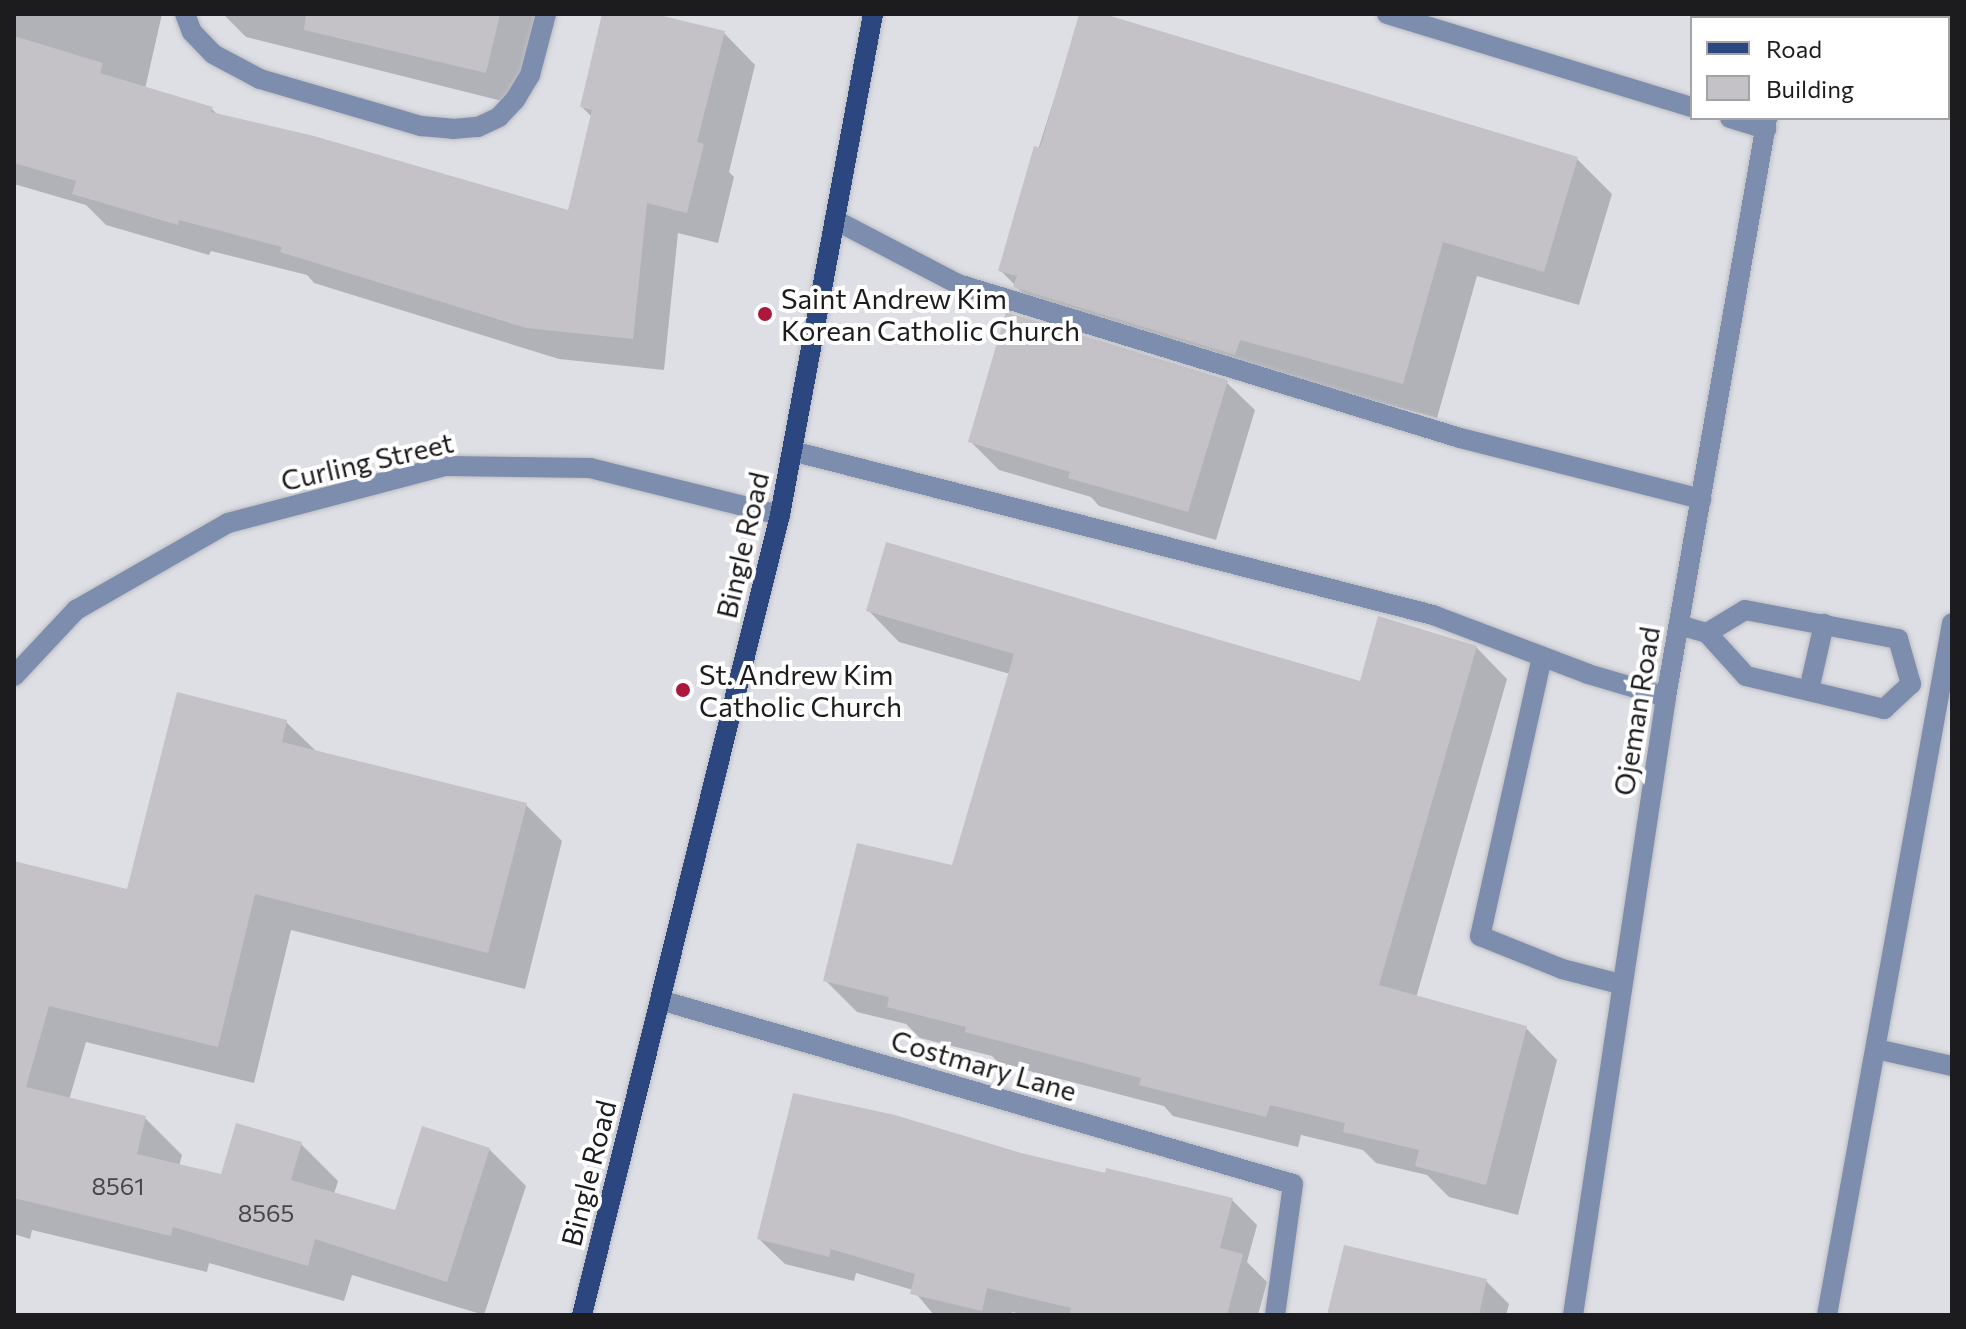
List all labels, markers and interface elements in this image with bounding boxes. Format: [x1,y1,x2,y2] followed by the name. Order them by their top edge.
[1690,16,1950,120] legend
[1766,34,1822,63] text: Road
[1766,74,1854,103] text: Building
[781,281,1080,347] place label: Saint Andrew Kim Korean Catholic Church
[756,305,774,323] marker: Saint Andrew Kim Korean Catholic Church
[277,425,457,497] street label: Curling Street
[709,469,775,621] street label: Bingle Road
[1606,624,1666,798] street label: Ojeman Road
[699,657,902,723] place label: St. Andrew Kim Catholic Church
[674,681,692,699] marker: St. Andrew Kim Catholic Church
[887,1022,1081,1108] street label: Costmary Lane
[554,1097,622,1249] street label: Bingle Road
[91,1172,145,1200] house number: 8561
[238,1199,294,1227] house number: 8565

